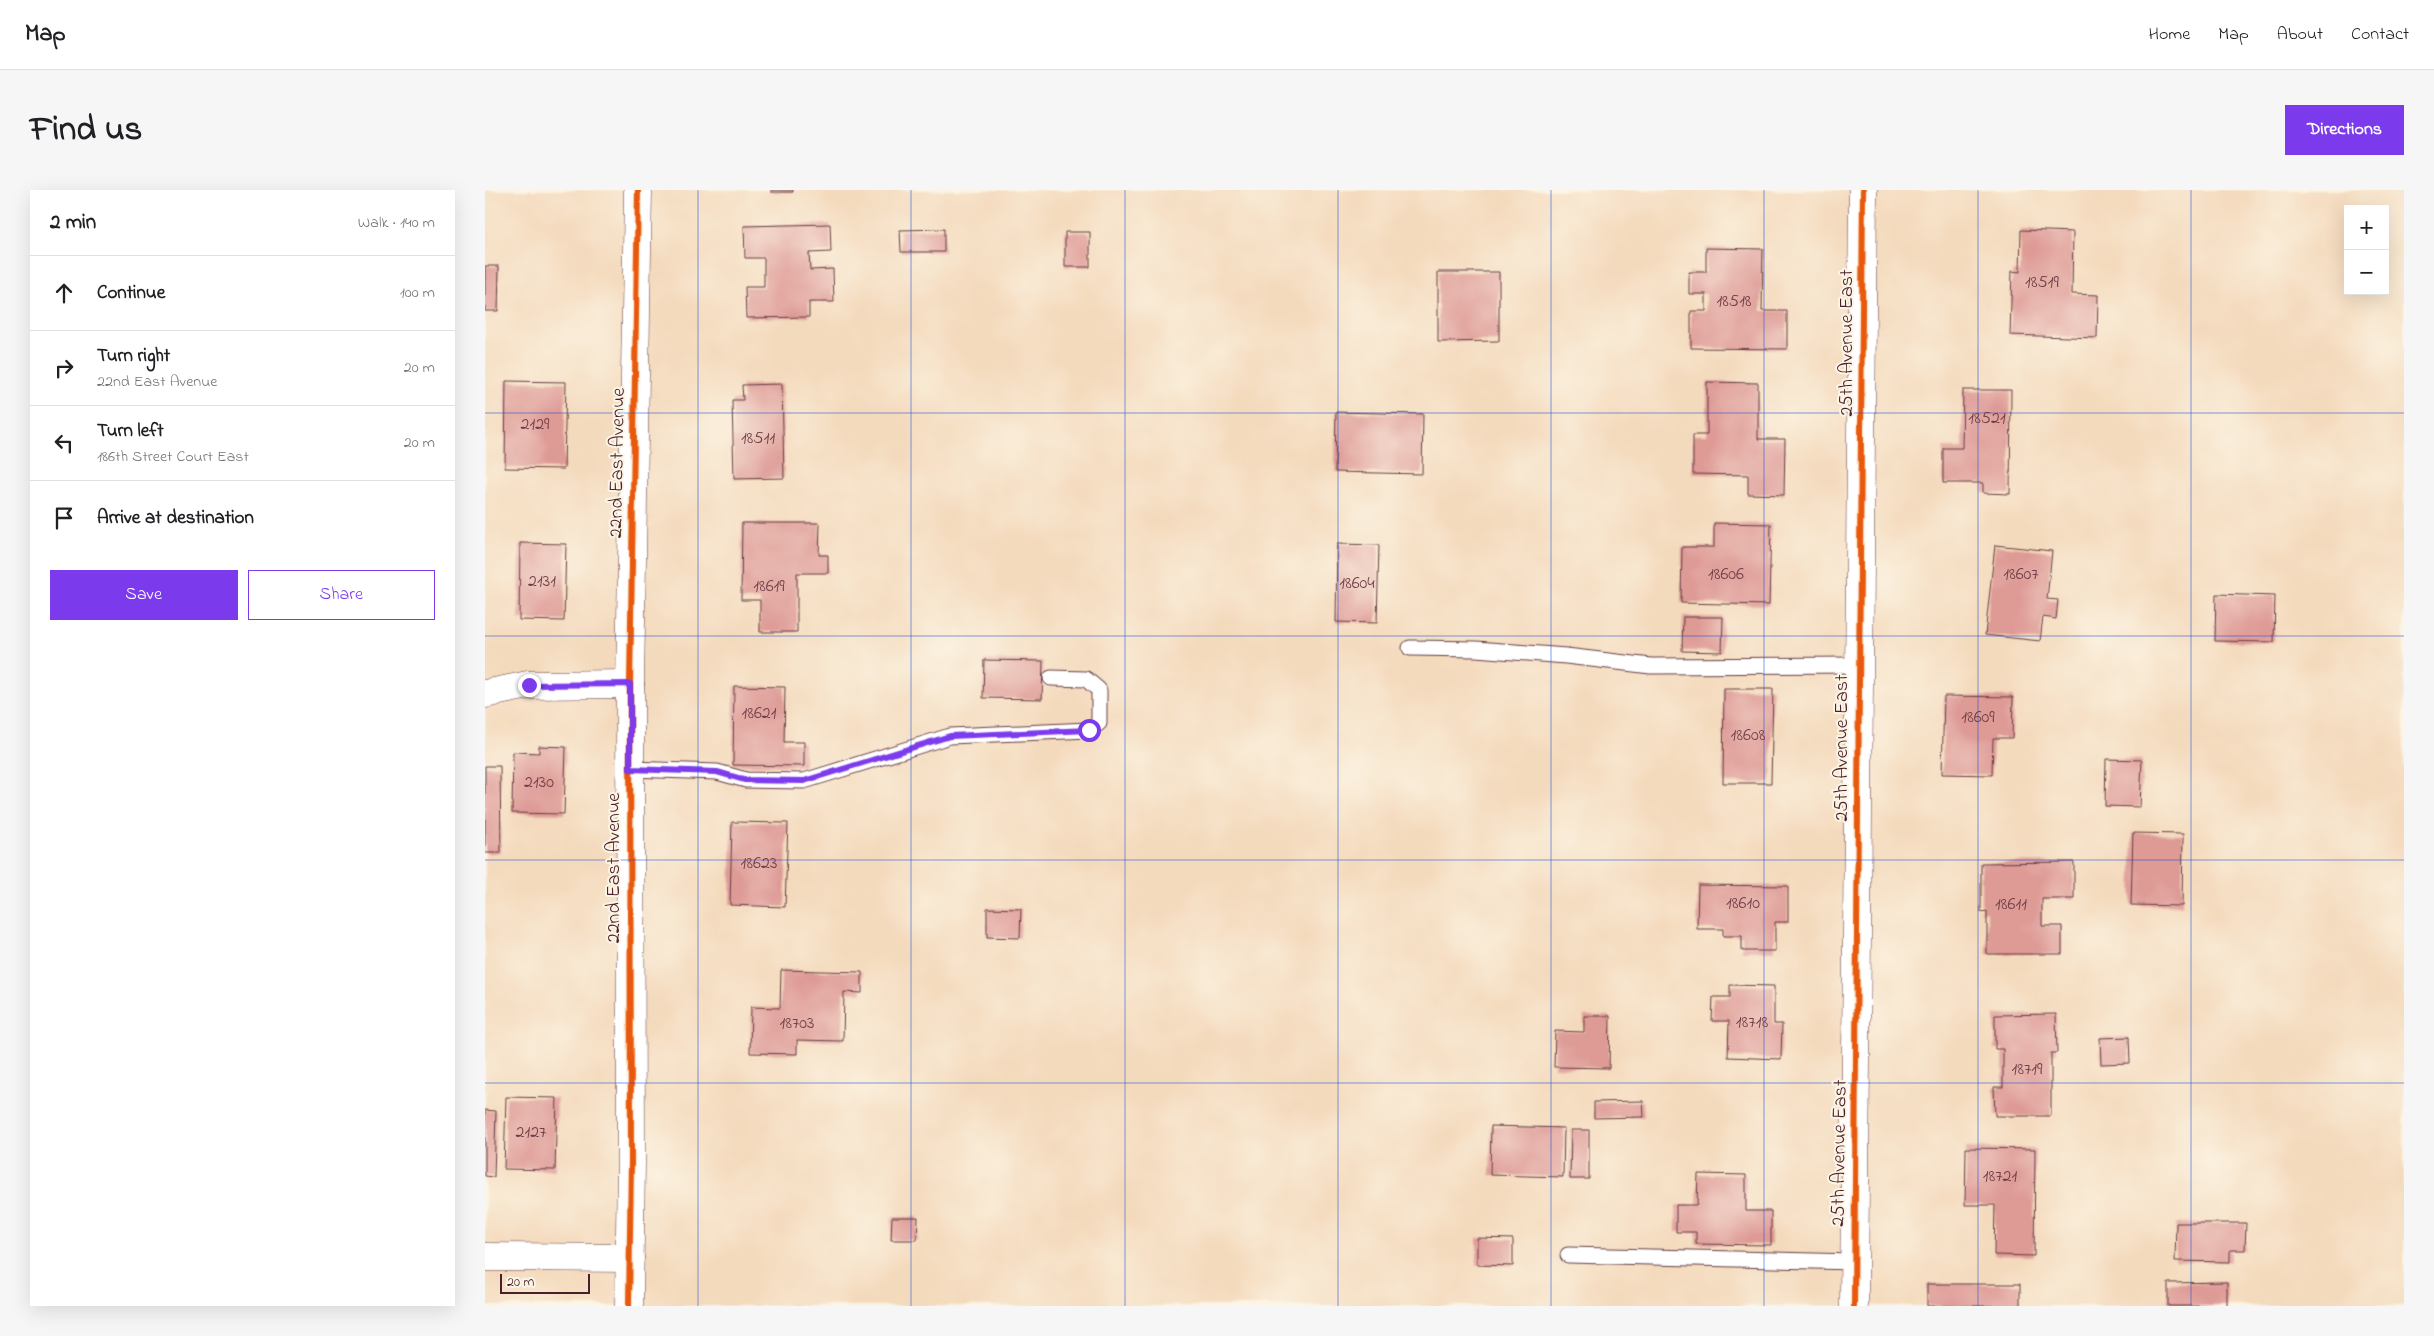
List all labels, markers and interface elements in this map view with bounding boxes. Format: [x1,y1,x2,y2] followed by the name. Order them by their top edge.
[25,17,66,52] text: Map
[2149,22,2190,48] text: Home
[2218,22,2249,48] text: Map
[2277,22,2323,48] text: About
[2351,22,2409,48] text: Contact
[30,105,142,156] text: Find us
[2285,105,2404,155] button: Directions
[2344,205,2389,295] map controls
[2344,205,2389,250] button: +
[50,208,96,238] text: 2 min
[358,211,435,235] text: Walk · 140 m
[2344,250,2389,295] button: −
[1833,269,1862,417] street label: 25th Avenue East
[2025,270,2060,296] house number: 18519
[50,279,78,307] icon: ahead
[97,280,165,307] text: Continue
[400,281,435,305] text: 100 m
[1716,289,1752,315] house number: 18518
[97,343,170,370] text: Turn right
[50,354,78,382] icon: right
[404,356,435,380] text: 20 m
[97,370,217,394] text: 22nd East Avenue
[602,387,634,539] street label: 22nd East Avenue
[1968,406,2006,432] house number: 18521
[520,412,550,438] house number: 2129
[97,418,164,445] text: Turn left
[741,426,775,452] house number: 18511
[50,429,78,457] icon: left
[404,431,435,455] text: 20 m
[97,445,249,469] text: 186th Street Court East
[50,504,78,532] icon: arrive
[97,505,254,532] text: Arrive at destination
[1708,562,1744,588] house number: 18606
[2003,562,2039,588] house number: 18607
[528,569,556,595] house number: 2131
[50,570,238,620] button: Save
[248,570,435,620] button: Share
[1339,571,1375,597] house number: 18604
[753,574,785,600] house number: 18619
[518,674,541,697] route end
[1828,674,1857,822] street label: 25th Avenue East
[741,701,777,727] house number: 18621
[1961,705,1995,731] house number: 18609
[1078,719,1101,742] route start
[1731,723,1766,749] house number: 18608
[524,770,554,796] house number: 2130
[600,793,629,943] street label: 22nd East Avenue
[741,851,777,877] house number: 18623
[1726,891,1760,917] house number: 18610
[1995,892,2027,918] house number: 18611
[1736,1010,1768,1036] house number: 18718
[779,1011,815,1037] house number: 18703
[2011,1057,2043,1083] house number: 18719
[1824,1079,1856,1227] street label: 25th Avenue East
[515,1120,547,1146] house number: 2127
[1983,1164,2018,1190] house number: 18721
[500,1271,590,1294] scale bar
[507,1272,534,1293] text: 20 m

